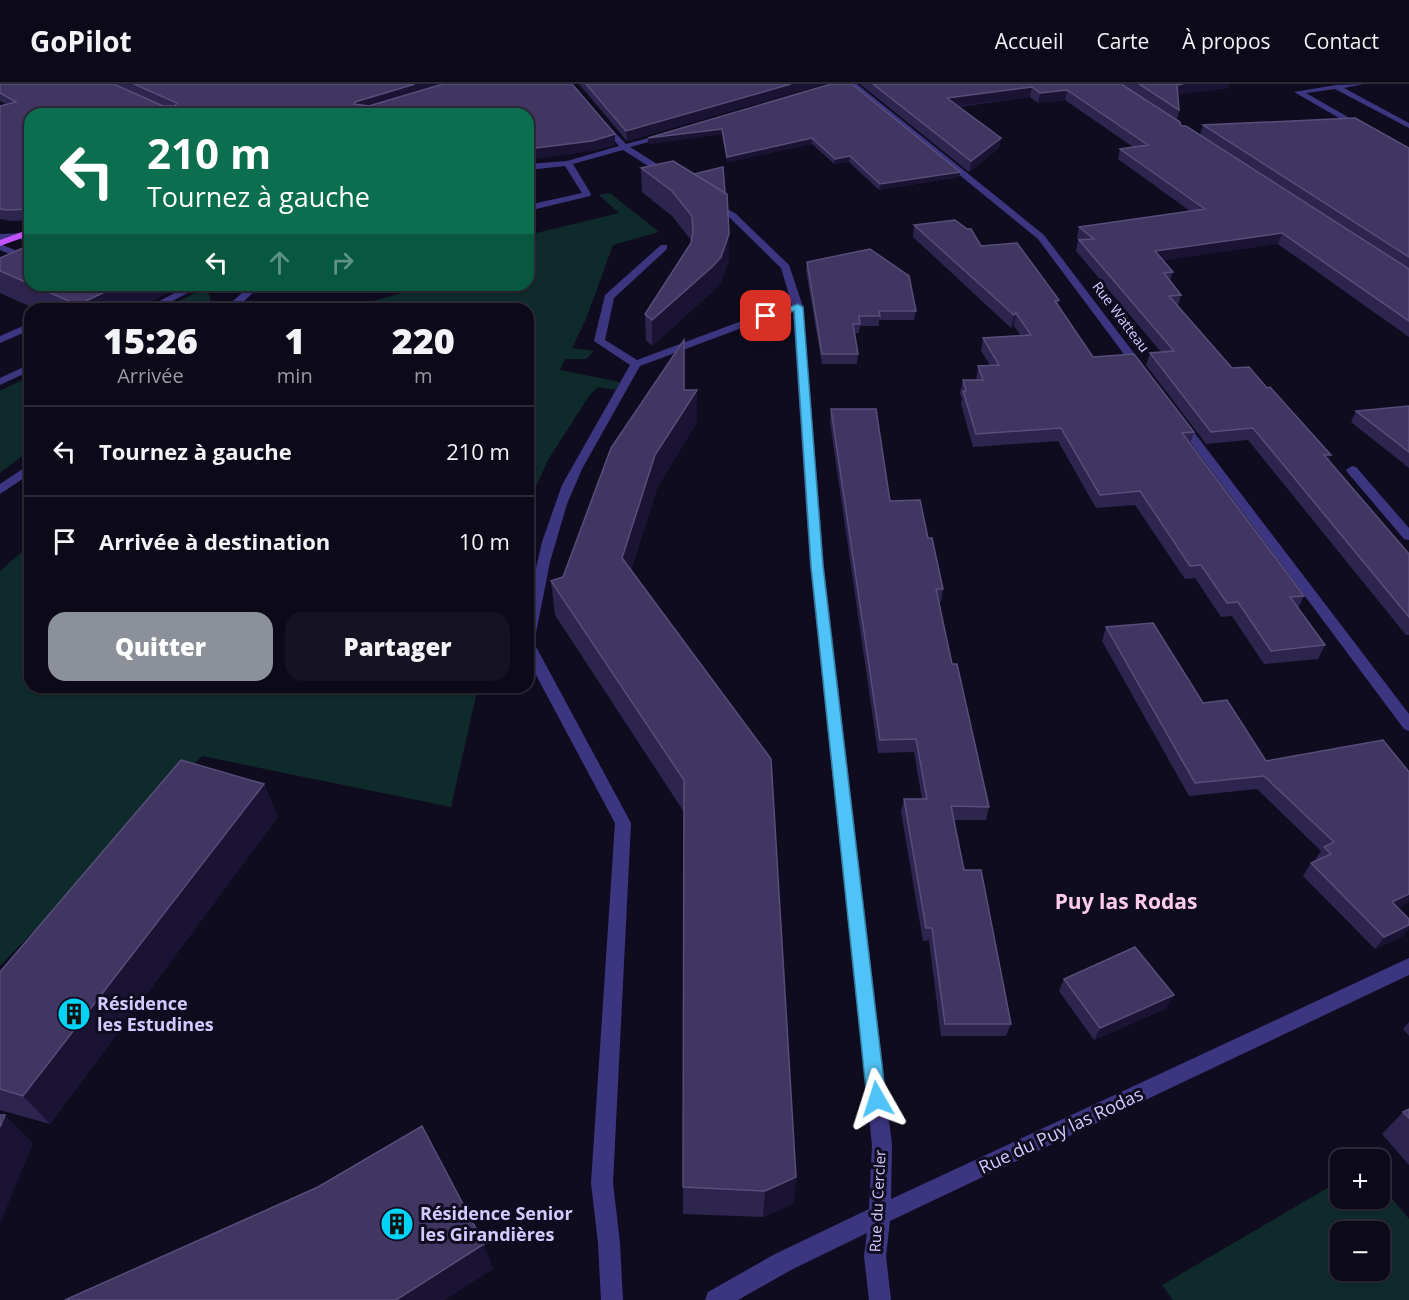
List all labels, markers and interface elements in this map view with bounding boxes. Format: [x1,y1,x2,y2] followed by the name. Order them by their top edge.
[30,22,132,60] text: GoPilot
[995,27,1063,55] text: Accueil
[1096,27,1149,55] text: Carte
[1182,27,1271,55] text: À propos
[1304,27,1379,55] text: Contact
[147,124,271,181] text: 210 m
[48,132,126,210] icon: left
[147,178,370,215] text: Tournez à gauche
[200,246,233,279] icon: left
[263,246,296,279] icon: ahead
[326,246,359,279] icon: right
[1089,278,1154,356] street label: Rue Watteau
[740,290,791,341] pin
[749,299,782,332] icon: arrive
[103,316,198,365] text: 15:26
[284,316,305,365] text: 1
[392,316,455,365] text: 220
[117,362,184,389] text: Arrivée
[277,362,313,389] text: min
[414,362,433,389] text: m
[48,435,81,468] icon: left
[99,436,292,466] text: Tournez à gauche
[446,436,510,466] text: 210 m
[48,525,81,558] icon: arrive
[99,526,330,556] text: Arrivée à destination
[459,526,510,556] text: 10 m
[48,612,273,681] button: Quitter
[285,612,510,681] button: Partager
[1055,887,1197,915] district label: Puy las Rodas
[97,991,214,1036] place label: Résidence les Estudines
[56,996,92,1032] building icon: Résidence les Estudines
[845,1067,909,1131] position arrow
[975,1081,1147,1179] street label: Rue du Puy las Rodas
[864,1149,890,1253] street label: Rue du Cercler
[1330,1149,1390,1281] map controls
[1330,1149,1390,1209] button: +
[420,1201,573,1246] place label: Résidence Senior les Girandières
[379,1206,415,1242] building icon: Résidence Senior les Girandières
[1330,1221,1390,1281] button: −

